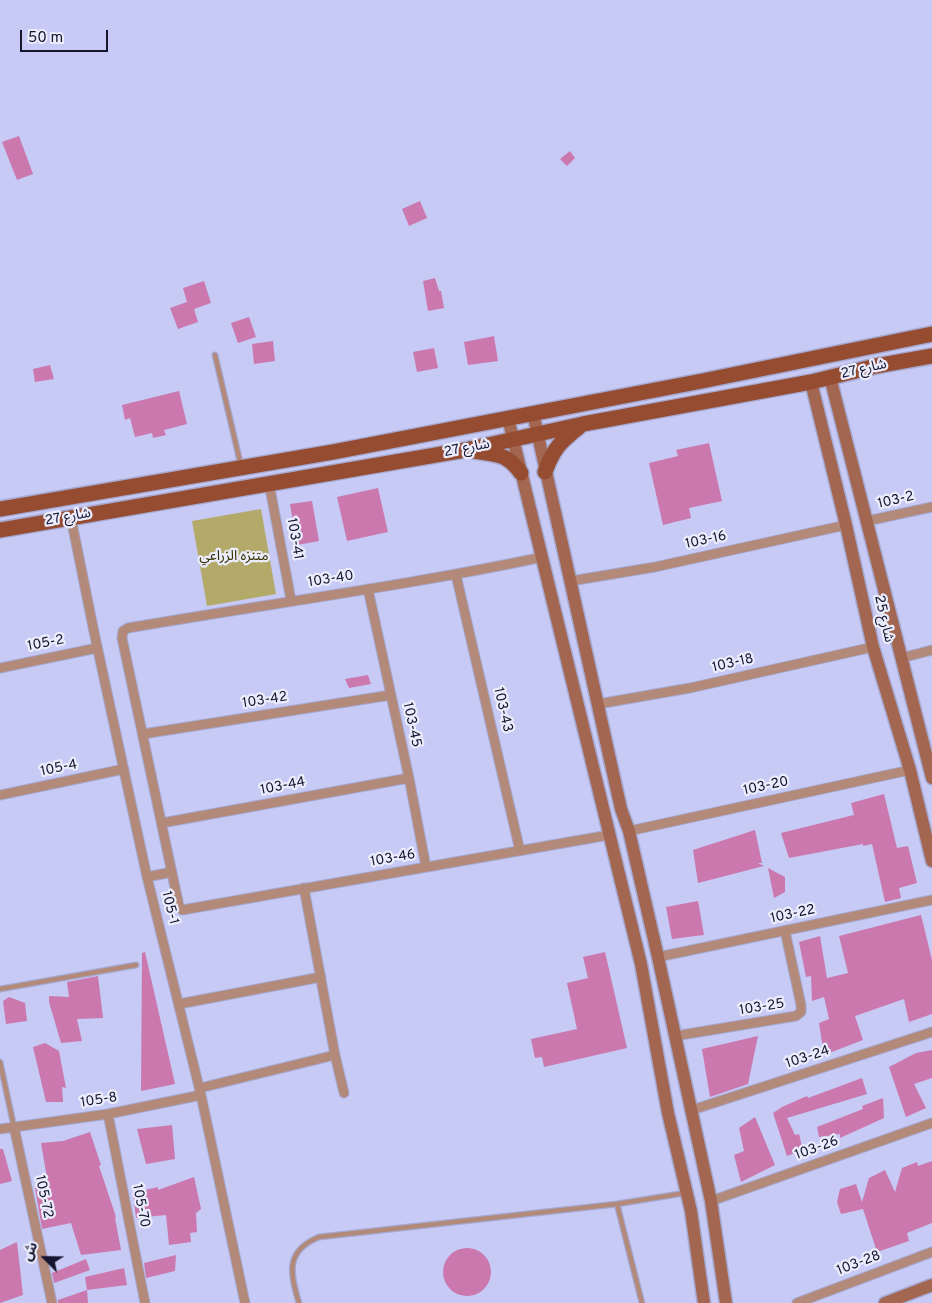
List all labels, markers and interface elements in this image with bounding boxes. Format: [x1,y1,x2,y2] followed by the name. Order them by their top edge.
[22,20,110,52] scale bar
[28,29,63,48] text: 50 m
[840,357,888,383] street label: شارع 27
[443,436,491,462] street label: شارع 27
[876,489,916,513] street label: 103-2
[44,506,92,530] street label: شارع 27
[282,517,306,561] street label: 103-41
[684,528,728,554] street label: 103-16
[199,549,269,565] park label: متنزه الزراعي
[307,568,355,592] street label: 103-40
[869,594,897,644] street label: شارع 25
[26,632,66,656] street label: 105-2
[711,651,755,677] street label: 103-18
[489,686,515,734] street label: 103-43
[241,689,289,713] street label: 103-42
[398,701,424,749] street label: 103-45
[39,757,79,781] street label: 105-4
[259,774,307,800] street label: 103-44
[742,774,790,800] street label: 103-20
[369,847,417,871] street label: 103-46
[157,890,181,926] street label: 105-1
[769,902,817,928] street label: 103-22
[738,996,786,1020] street label: 103-25
[784,1043,832,1073] street label: 103-24
[79,1090,119,1112] street label: 105-8
[793,1133,841,1165] street label: 103-26
[30,1174,56,1220] street label: 105-72
[128,1183,152,1229] street label: 105-70
[20,1233,70,1283] north arrow
[19,1240,42,1264] text: ش
[835,1248,883,1280] street label: 103-28

